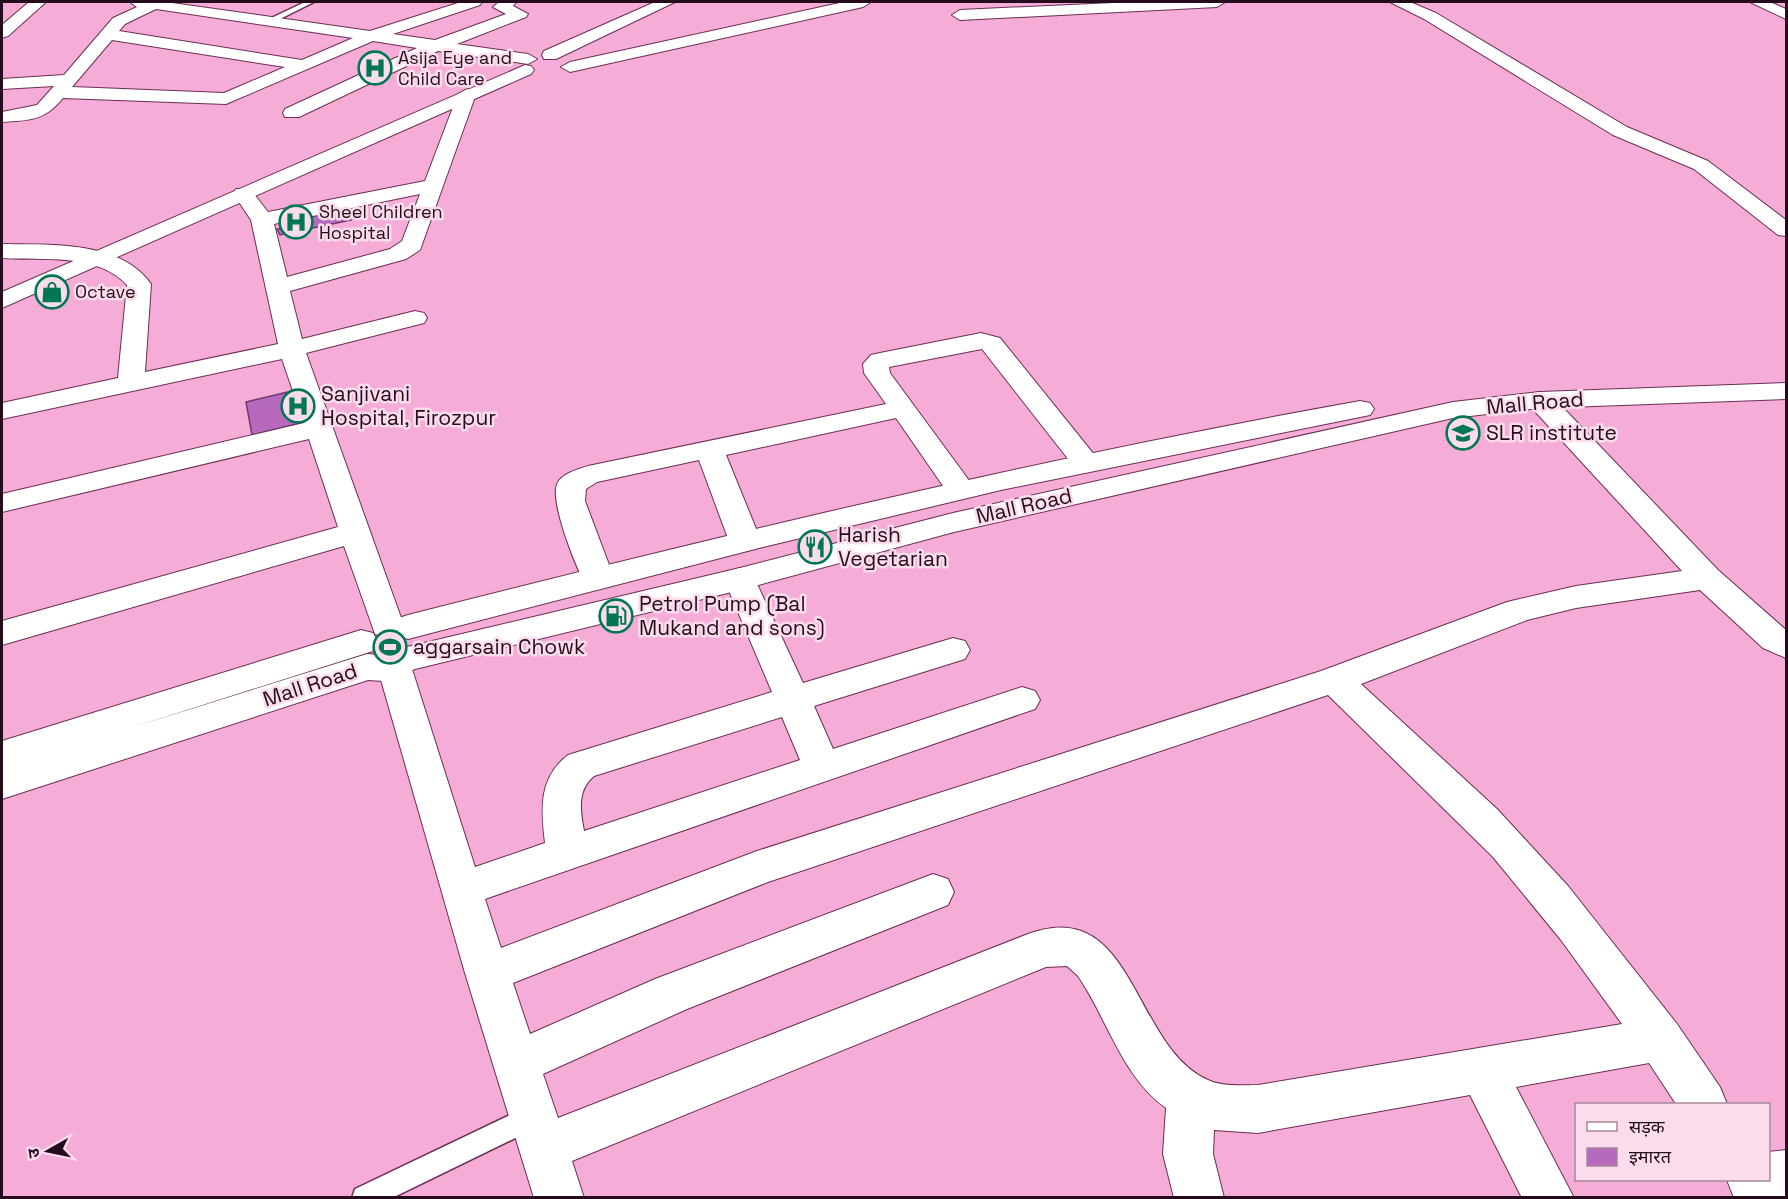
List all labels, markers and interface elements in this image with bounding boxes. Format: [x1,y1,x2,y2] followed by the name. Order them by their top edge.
[398,46,512,90] place label: Asija Eye and Child Care
[357,50,393,86] hospital icon: Asija Eye and Child Care
[319,200,443,244] place label: Sheel Children Hospital
[278,204,314,240] hospital icon: Sheel Children Hospital
[34,274,70,310] shop icon: Octave
[75,280,136,303] place label: Octave
[321,380,496,431] place label: Sanjivani Hospital, Firozpur
[1485,385,1585,420] street label: Mall Road
[280,388,316,424] hospital icon: Sanjivani Hospital, Firozpur
[1445,415,1481,451] school or university icon: SLR institute
[1486,419,1617,446] place label: SLR institute
[973,481,1074,530] street label: Mall Road
[838,521,948,572] place label: Harish Vegetarian
[797,529,833,565] restaurant icon: Harish Vegetarian
[639,590,825,641] place label: Petrol Pump (Bal Mukand and sons)
[598,598,634,634] fuel station icon: Petrol Pump (Bal Mukand and sons)
[372,629,408,665] sports icon: aggarsain Chowk
[413,633,585,660] place label: aggarsain Chowk
[259,657,360,712] street label: Mall Road
[1575,1103,1770,1181] legend
[1629,1115,1666,1138] text: सड़क
[18,1121,78,1181] north arrow
[1629,1145,1672,1168] text: इमारत
[22,1146,45,1160] text: उ

